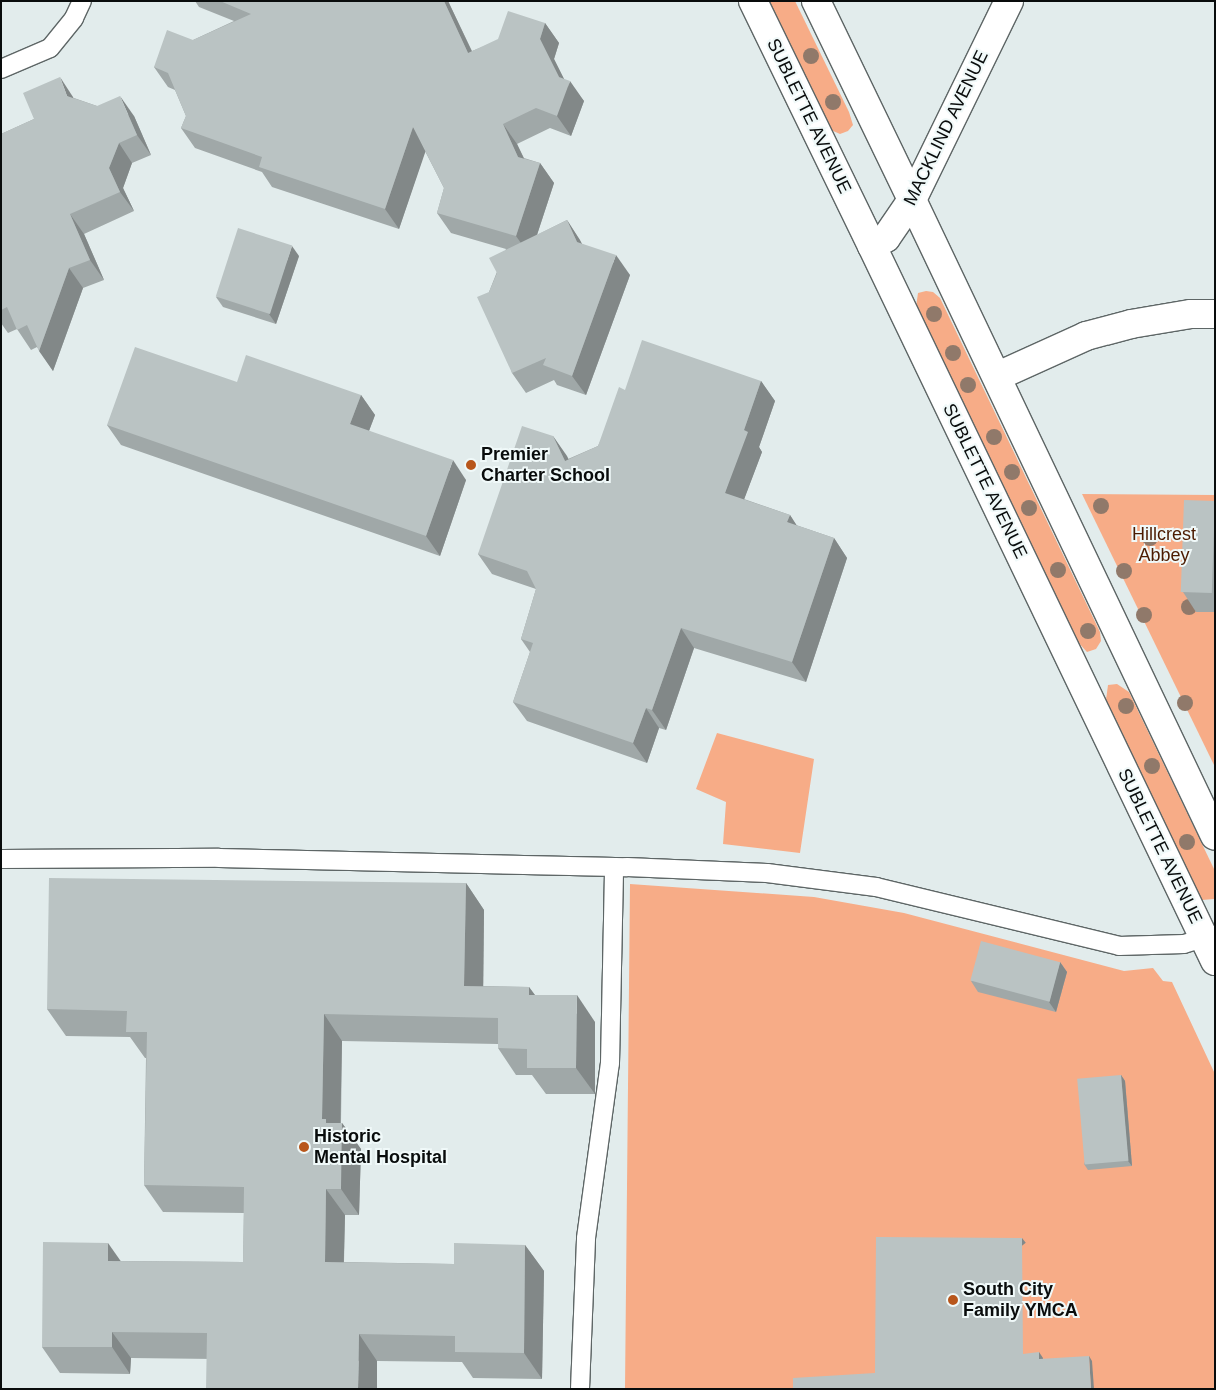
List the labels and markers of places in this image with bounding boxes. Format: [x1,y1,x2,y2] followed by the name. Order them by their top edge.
[481,444,610,486] place label: Premier Charter School
[465,459,477,471] marker: Premier Charter School
[314,1126,447,1168] place label: Historic Mental Hospital
[298,1141,310,1153] marker: Historic Mental Hospital
[963,1279,1078,1322] place label: South City Family YMCA
[947,1294,959,1306] marker: South City Family YMCA

